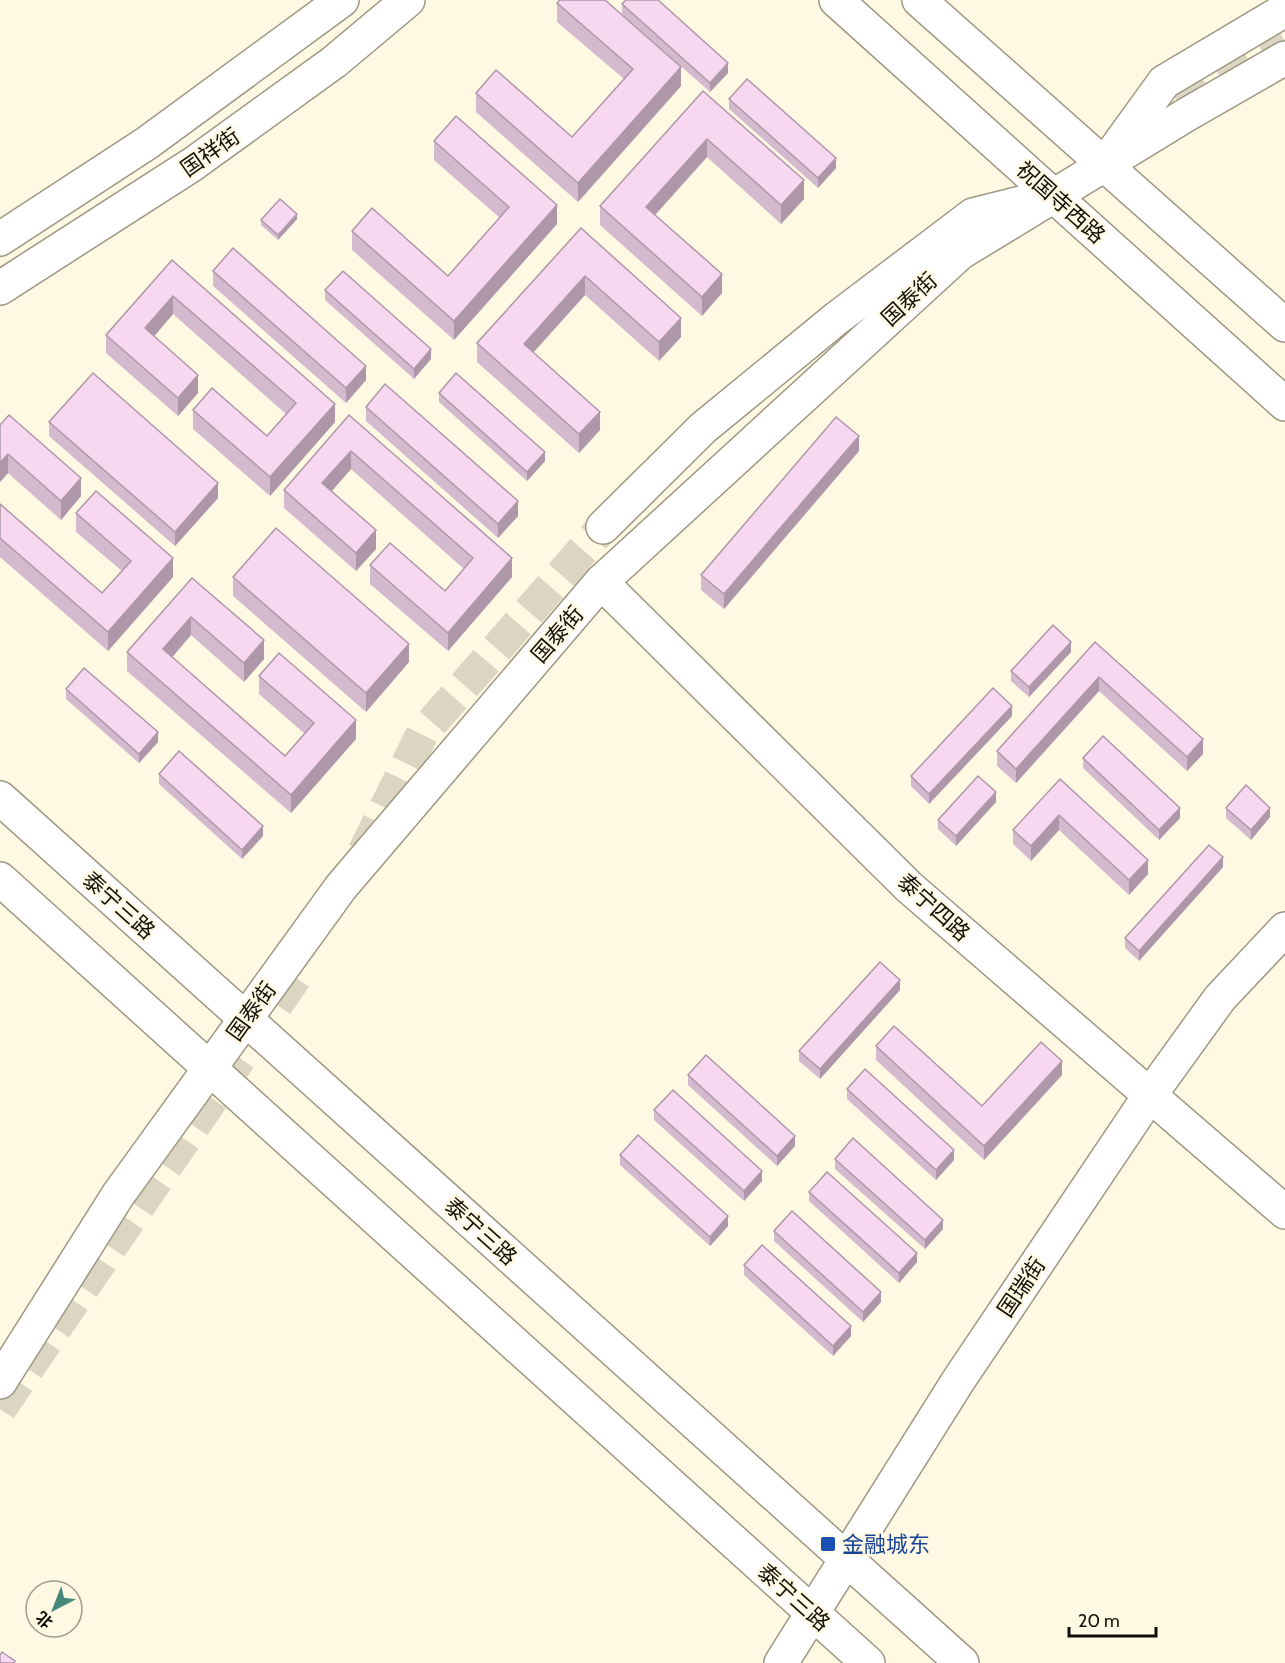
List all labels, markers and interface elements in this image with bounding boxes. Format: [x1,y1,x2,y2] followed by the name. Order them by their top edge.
[176,122,245,182] street label: 国祥街
[1011,156,1111,249] street label: 祝国寺西路
[876,267,943,332] street label: 国泰街
[526,601,589,668] street label: 国泰街
[77,866,160,945] street label: 泰宁三路
[892,868,975,947] street label: 泰宁四路
[221,977,282,1046] street label: 国泰街
[439,1192,522,1271] street label: 泰宁三路
[992,1252,1051,1322] street label: 国瑞街
[842,1531,930,1558] place label: 金融城东
[819,1535,837,1553] marker: 金融城东
[752,1558,835,1637] street label: 泰宁三路
[24,1579,84,1639] north arrow
[1069,1600,1156,1638] scale bar
[32,1607,57,1632] text: 北
[1078,1610,1120,1632] text: 20 m

